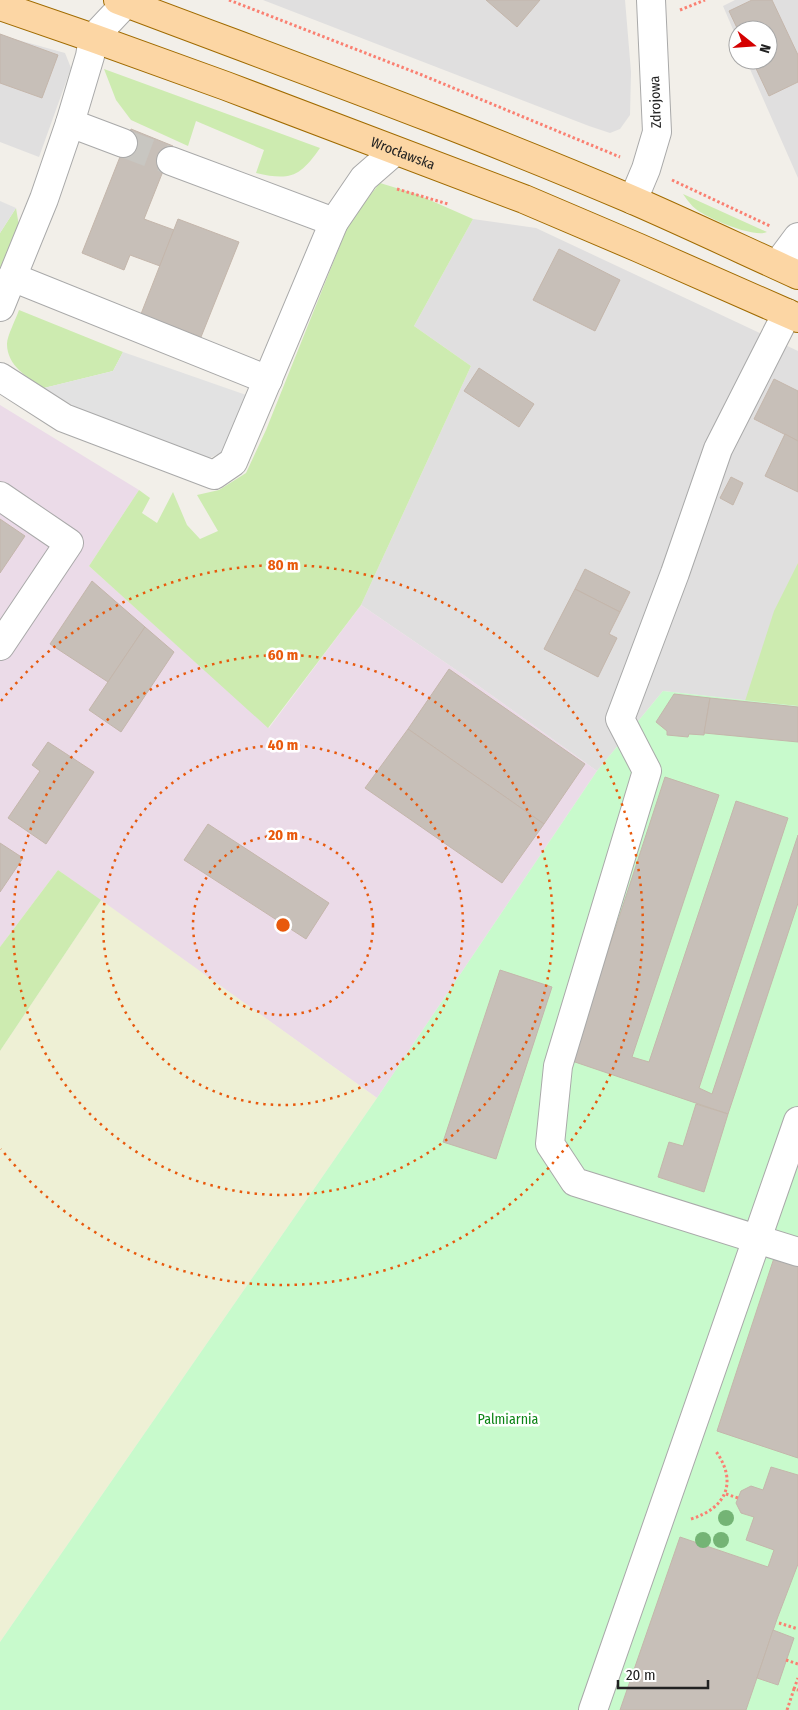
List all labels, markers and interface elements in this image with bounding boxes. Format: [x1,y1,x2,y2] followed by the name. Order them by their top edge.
[728,20,778,70] north arrow
[756,42,774,55] text: N
[646,75,665,128] street label: Zdrojowa
[368,134,437,173] street label: Wrocławska
[268,556,298,574] text: 80 m
[268,646,298,664] text: 60 m
[268,736,298,754] text: 40 m
[267,826,298,844] text: 20 m
[274,916,292,934] centre of rings
[478,1411,539,1428] park label: Palmiarnia
[618,1658,708,1690] scale bar
[626,1666,656,1684] text: 20 m

